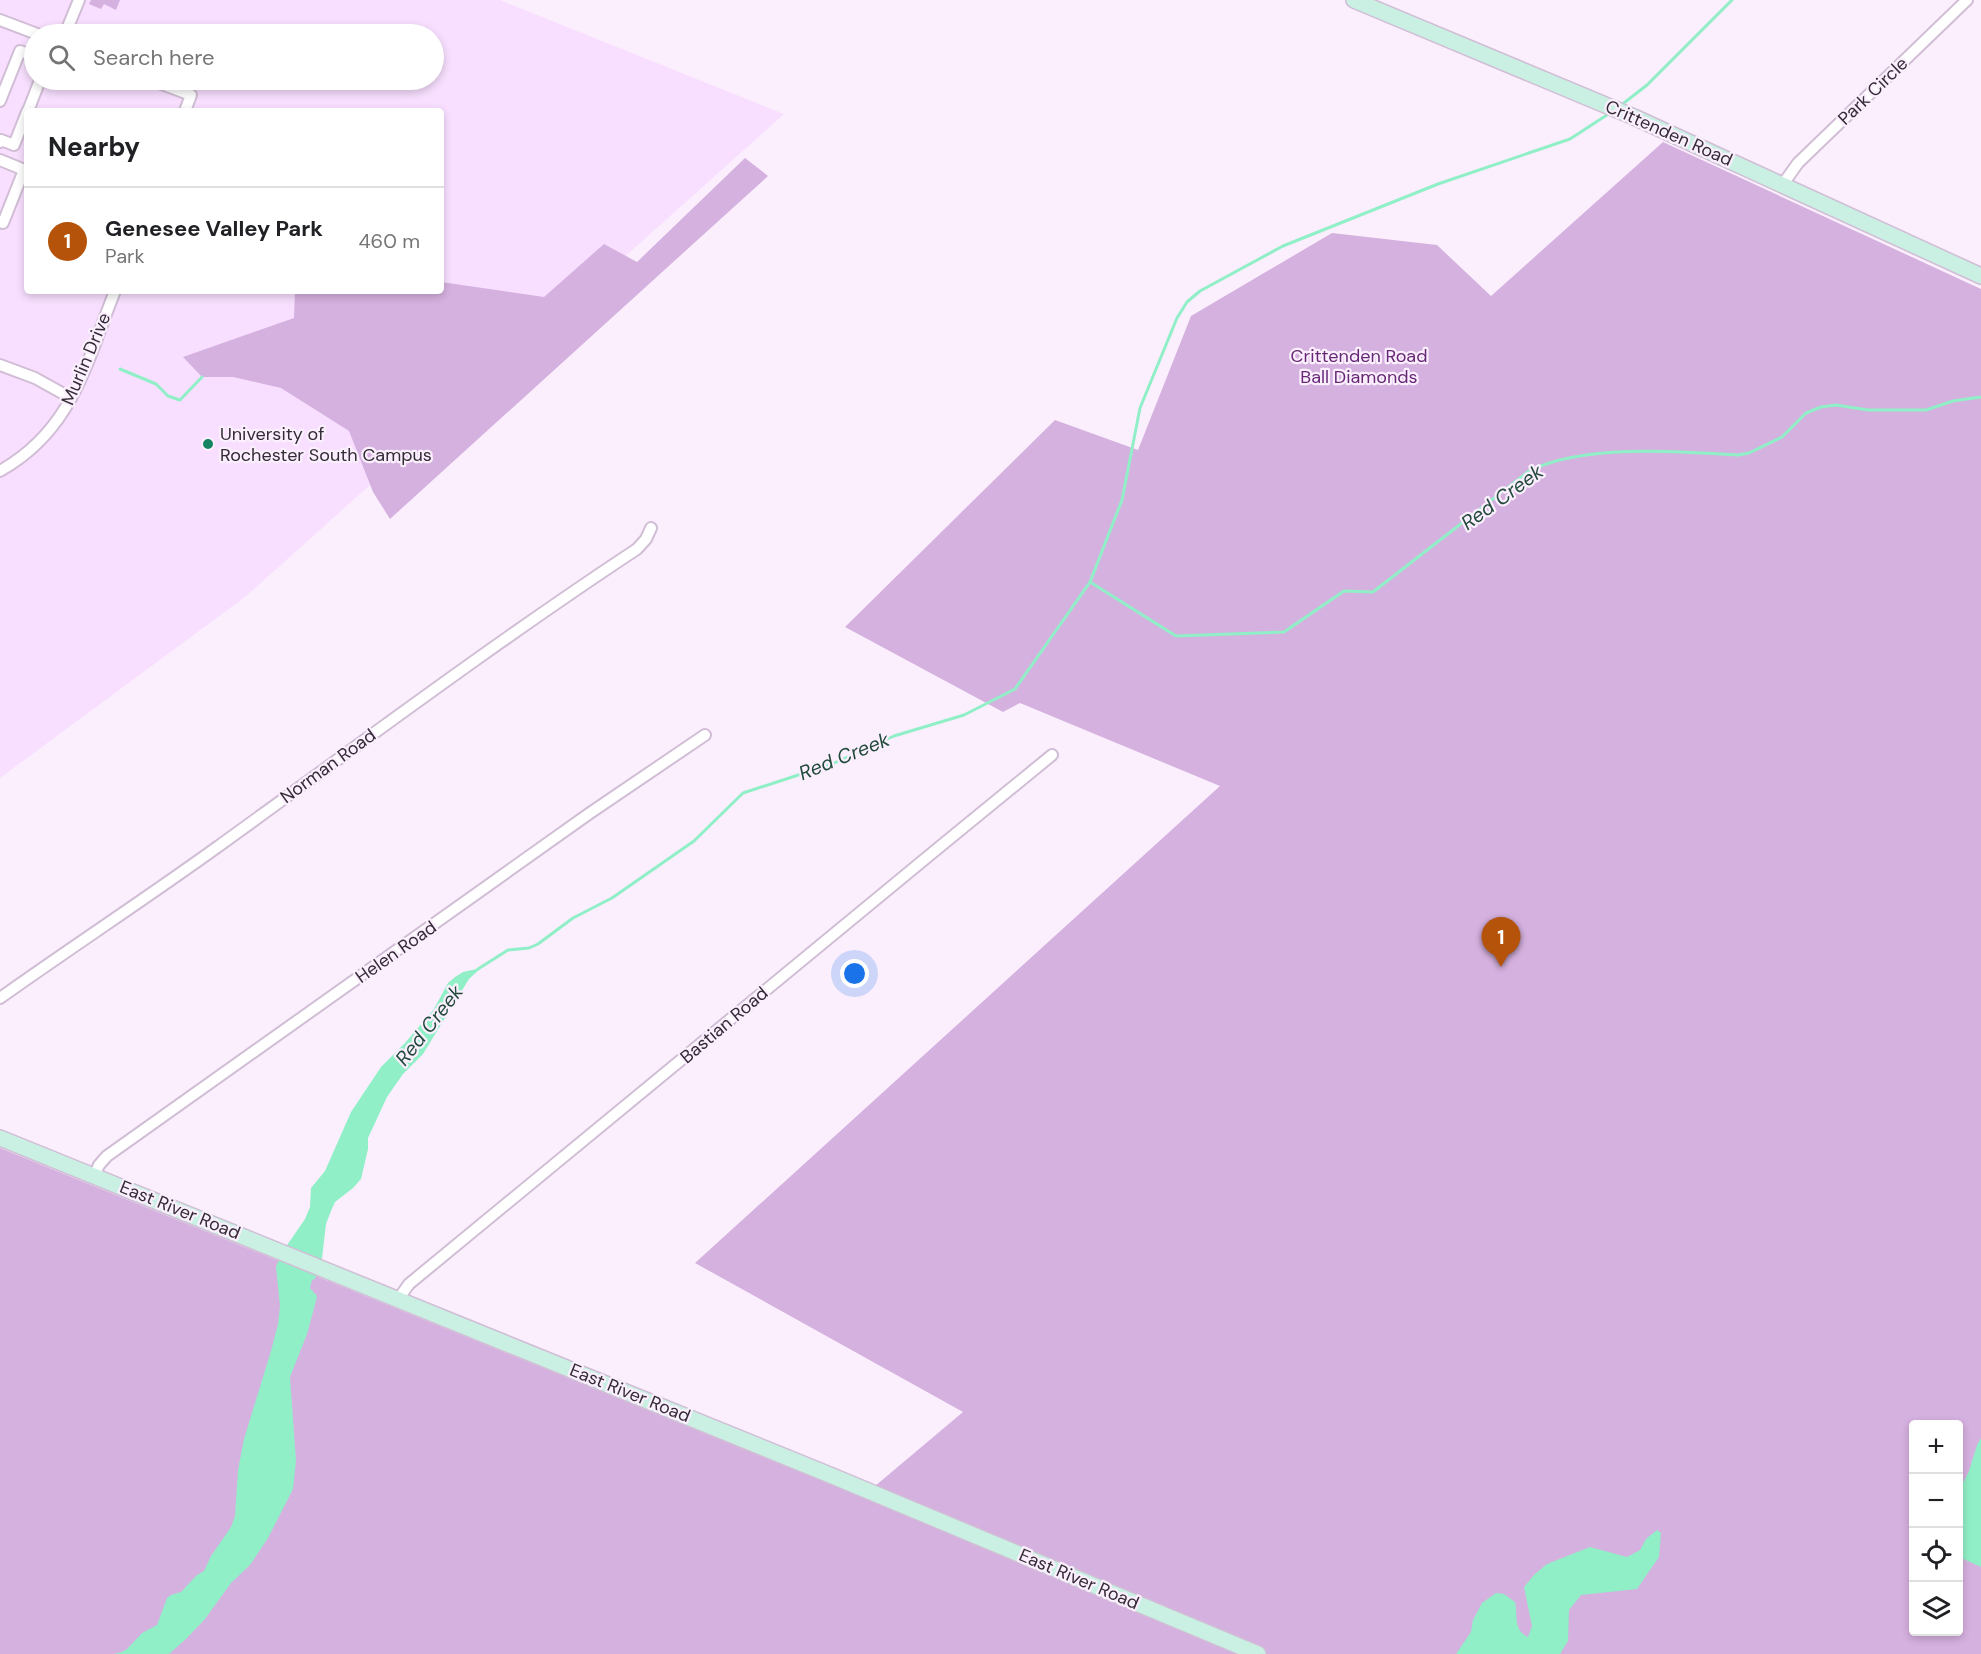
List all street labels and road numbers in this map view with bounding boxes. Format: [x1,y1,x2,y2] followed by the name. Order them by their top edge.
[1833,52,1913,130] street label: Park Circle
[1602,94,1736,172] street label: Crittenden Road
[56,309,116,409] street label: Murlin Drive
[275,723,381,809] street label: Norman Road
[351,915,441,989] street label: Helen Road
[675,981,773,1069] street label: Bastian Road
[116,1175,244,1245] street label: East River Road
[566,1358,694,1428] street label: East River Road
[1015,1543,1143,1615] street label: East River Road

